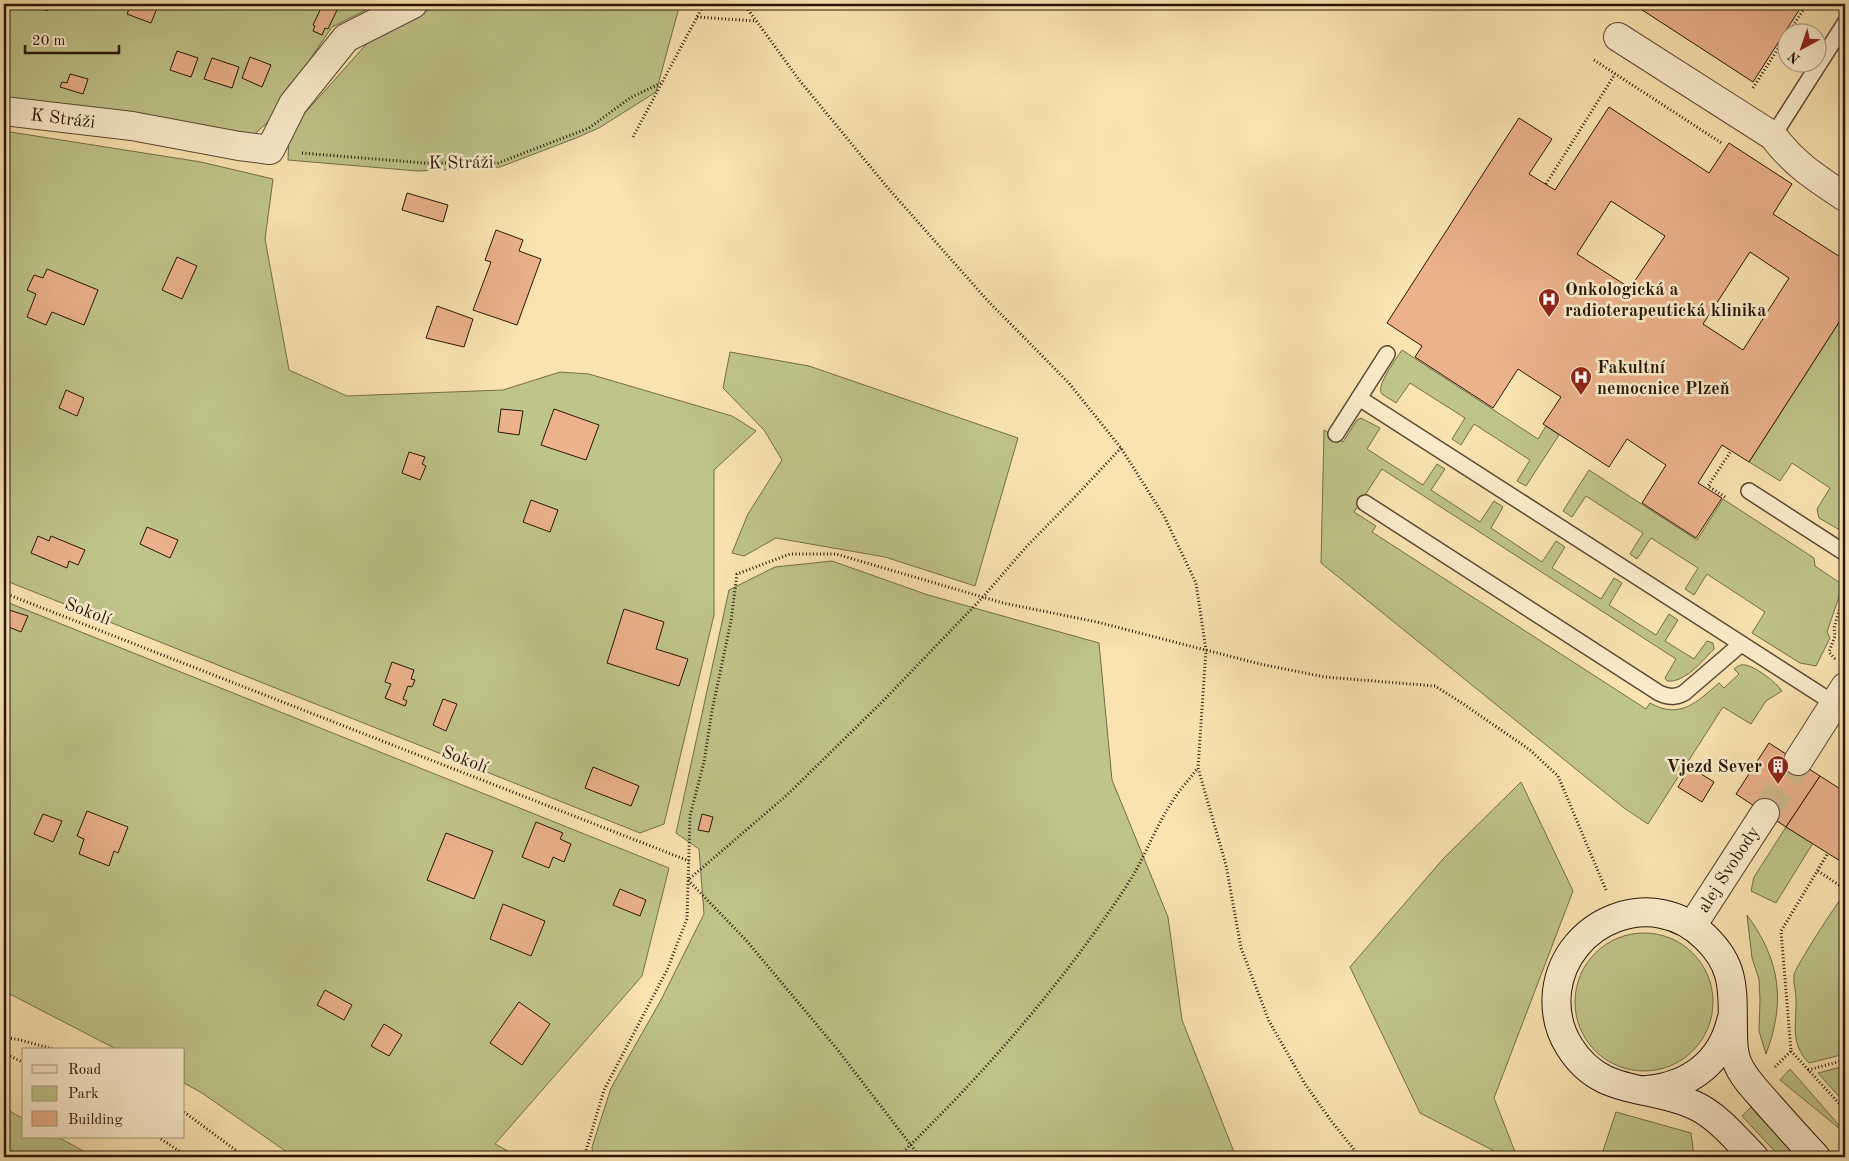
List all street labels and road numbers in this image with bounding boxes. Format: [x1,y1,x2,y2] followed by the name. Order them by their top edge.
[29,106,96,132] street label: K Stráži
[428,153,494,173] street label: K Stráži
[62,595,113,629] street label: Sokolí
[439,743,490,777] street label: Sokolí
[1694,823,1764,916] street label: alej Svobody

